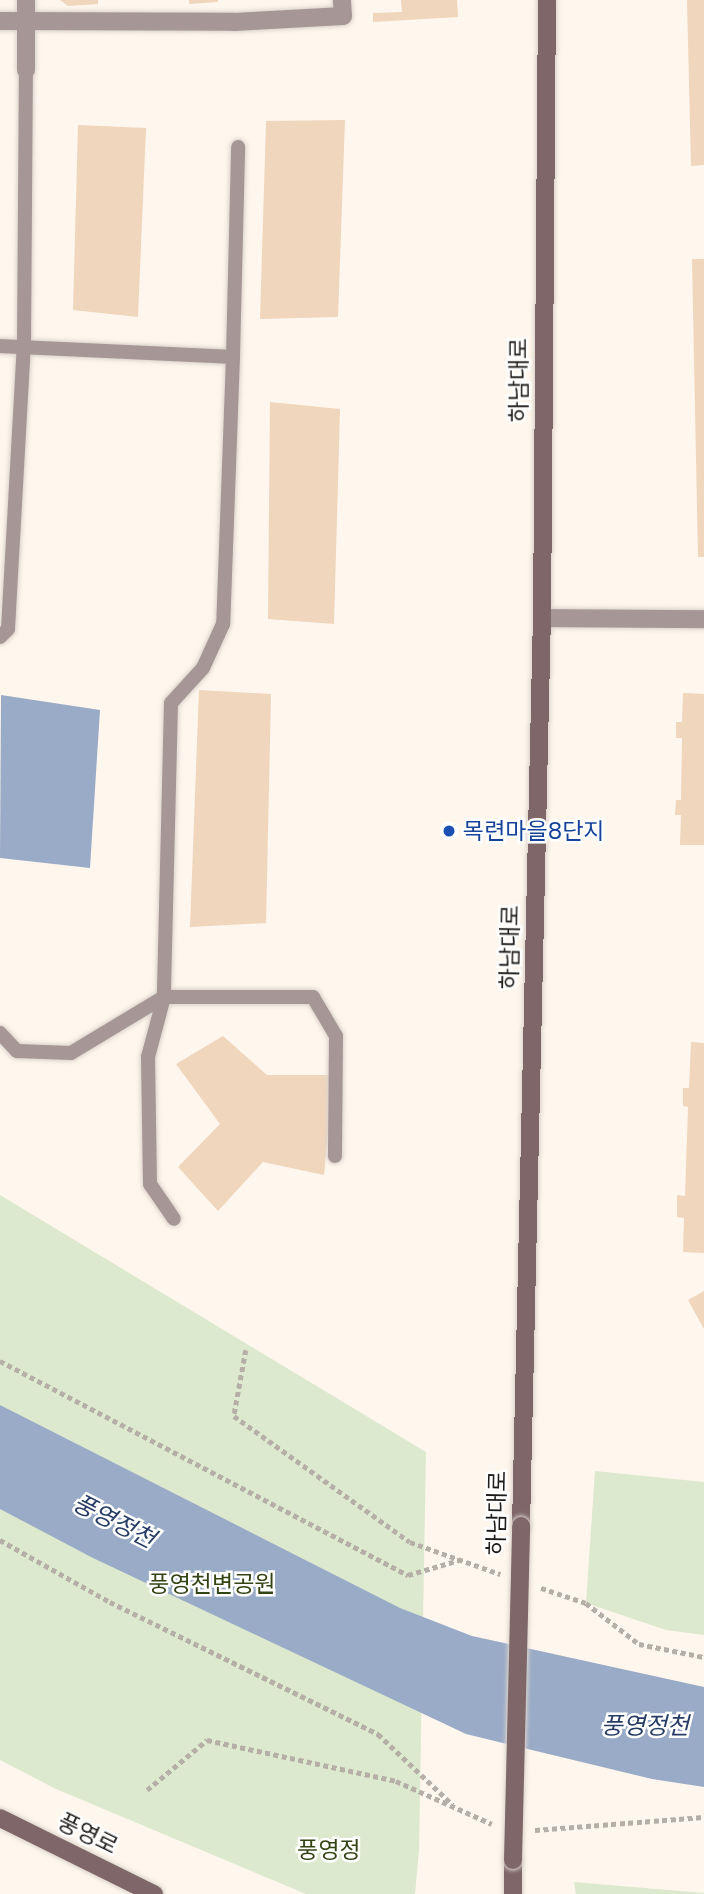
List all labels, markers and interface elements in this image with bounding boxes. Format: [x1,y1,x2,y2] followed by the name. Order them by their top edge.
[505,338,533,422] street label: 하남대로
[463,817,604,845] place label: 목련마을8단지
[441,823,457,839] marker: 목련마을8단지
[495,904,525,990] street label: 하남대로
[482,1470,512,1556] street label: 하남대로
[68,1488,160,1554] water label: 풍영정천
[149,1570,275,1598] park label: 풍영천변공원
[601,1712,689,1740] water label: 풍영정천
[53,1808,123,1860] street label: 풍영로
[297,1836,361,1864] park label: 풍영정

